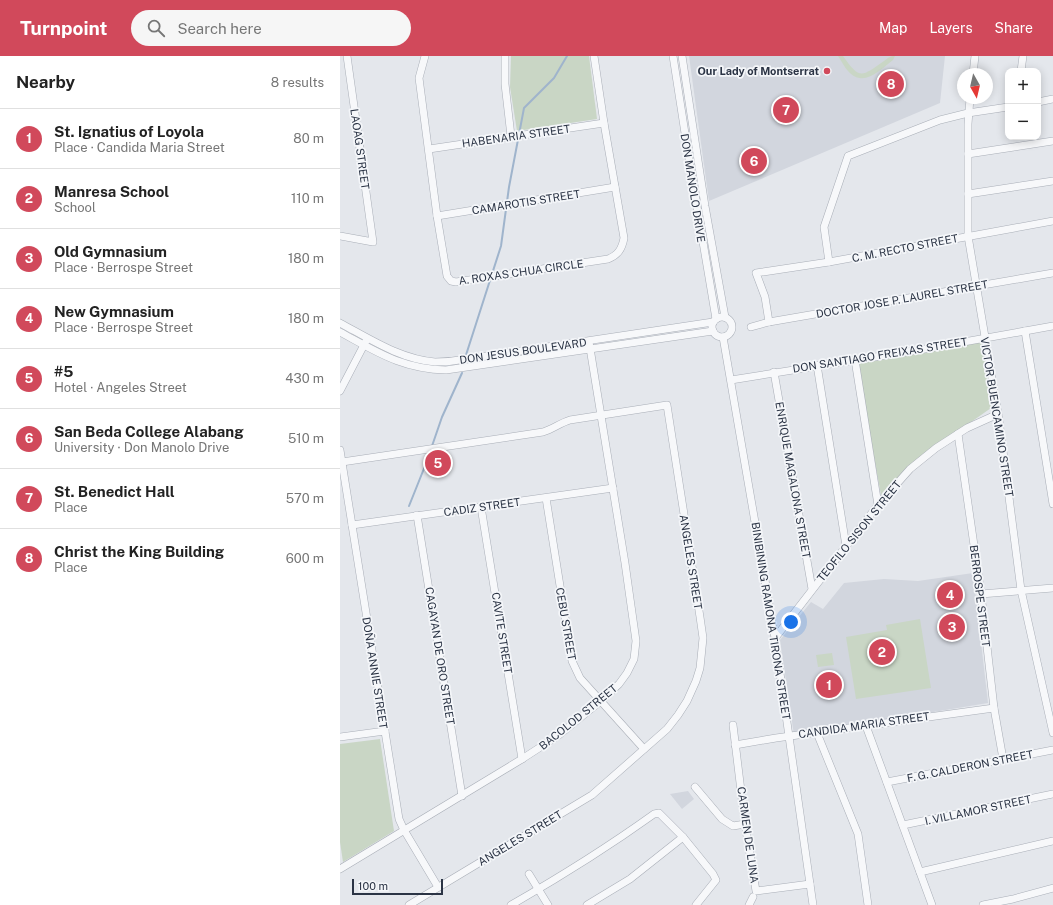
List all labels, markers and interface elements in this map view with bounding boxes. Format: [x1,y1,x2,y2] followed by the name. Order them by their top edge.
[131,10,411,46] search box
[20,17,107,39] text: Turnpoint
[145,17,167,39] icon: search
[177,20,262,37] text: Search here
[879,20,907,36] text: Map
[929,20,973,36] text: Layers
[995,20,1033,36] text: Share
[697,65,819,77] place label: Our Lady of Montserrat
[822,66,832,76] marker: Our Lady of Montserrat
[957,68,993,104] north arrow
[1005,68,1041,140] map controls
[1005,68,1041,104] button: +
[878,69,904,99] pin: 8
[16,72,75,92] text: Nearby
[271,75,324,90] text: 8 results
[773,95,799,125] pin: 7
[1005,104,1041,140] button: −
[348,108,372,191] street label: LAOAG STREET
[461,122,571,150] street label: HABENARIA STREET
[54,123,204,140] text: St. Ignatius of Loyola
[26,131,32,146] text: 1
[293,131,324,146] text: 80 m
[678,133,708,243] street label: DON MANOLO DRIVE
[54,140,225,155] text: Place · Candida Maria Street
[741,146,767,176] pin: 6
[54,183,169,200] text: Manresa School
[471,187,582,216] street label: CAMAROTIS STREET
[25,191,33,206] text: 2
[291,191,324,206] text: 110 m
[54,200,96,215] text: School
[851,232,960,264] street label: C. M. RECTO STREET
[54,243,167,260] text: Old Gymnasium
[25,251,33,266] text: 3
[288,251,324,266] text: 180 m
[458,257,584,287] street label: A. ROXAS CHUA CIRCLE
[54,260,193,275] text: Place · Berrospe Street
[815,278,989,320] street label: DOCTOR JOSE P. LAUREL STREET
[54,303,174,320] text: New Gymnasium
[25,311,33,326] text: 4
[288,311,324,326] text: 180 m
[54,320,193,335] text: Place · Berrospe Street
[792,335,969,375] street label: DON SANTIAGO FREIXAS STREET
[459,336,588,366] street label: DON JESUS BOULEVARD
[978,336,1016,498] street label: VICTOR BUENCAMINO STREET
[54,363,73,380] text: #5
[25,371,33,386] text: 5
[285,371,324,386] text: 430 m
[54,380,187,395] text: Hotel · Angeles Street
[773,401,813,560] street label: ENRIQUE MAGALONA STREET
[54,423,244,440] text: San Beda College Alabang
[25,431,33,446] text: 6
[288,431,324,446] text: 510 m
[54,440,229,455] text: University · Don Manolo Drive
[425,448,451,478] pin: 5
[815,478,904,584] street label: TEOFILO SISON STREET
[54,483,175,500] text: St. Benedict Hall
[25,491,33,506] text: 7
[286,491,324,506] text: 570 m
[443,496,522,518] street label: CADIZ STREET
[54,500,88,515] text: Place
[678,514,705,611] street label: ANGELES STREET
[749,521,793,721] street label: BINIBINING RAMONA TIRONA STREET
[54,543,224,560] text: Christ the King Building
[968,544,992,648] street label: BERROSPE STREET
[25,551,33,566] text: 8
[286,551,324,566] text: 600 m
[54,560,88,575] text: Place
[937,580,963,610] pin: 4
[423,586,457,726] street label: CAGAYAN DE ORO STREET
[554,587,578,662] street label: CEBU STREET
[490,592,514,675] street label: CAVITE STREET
[781,612,801,632] your location
[939,612,965,642] pin: 3
[360,616,390,730] street label: DOÑA ANNIE STREET
[869,637,895,667] pin: 2
[816,670,842,700] pin: 1
[537,682,620,752] street label: BACOLOD STREET
[798,710,931,740] street label: CANDIDA MARIA STREET
[906,748,1035,784] street label: F. G. CALDERON STREET
[735,786,761,884] street label: CARMEN DE LUNA
[924,793,1033,827] street label: I. VILLAMOR STREET
[476,808,565,868] street label: ANGELES STREET
[352,877,443,896] scale bar
[358,880,388,892] text: 100 m

